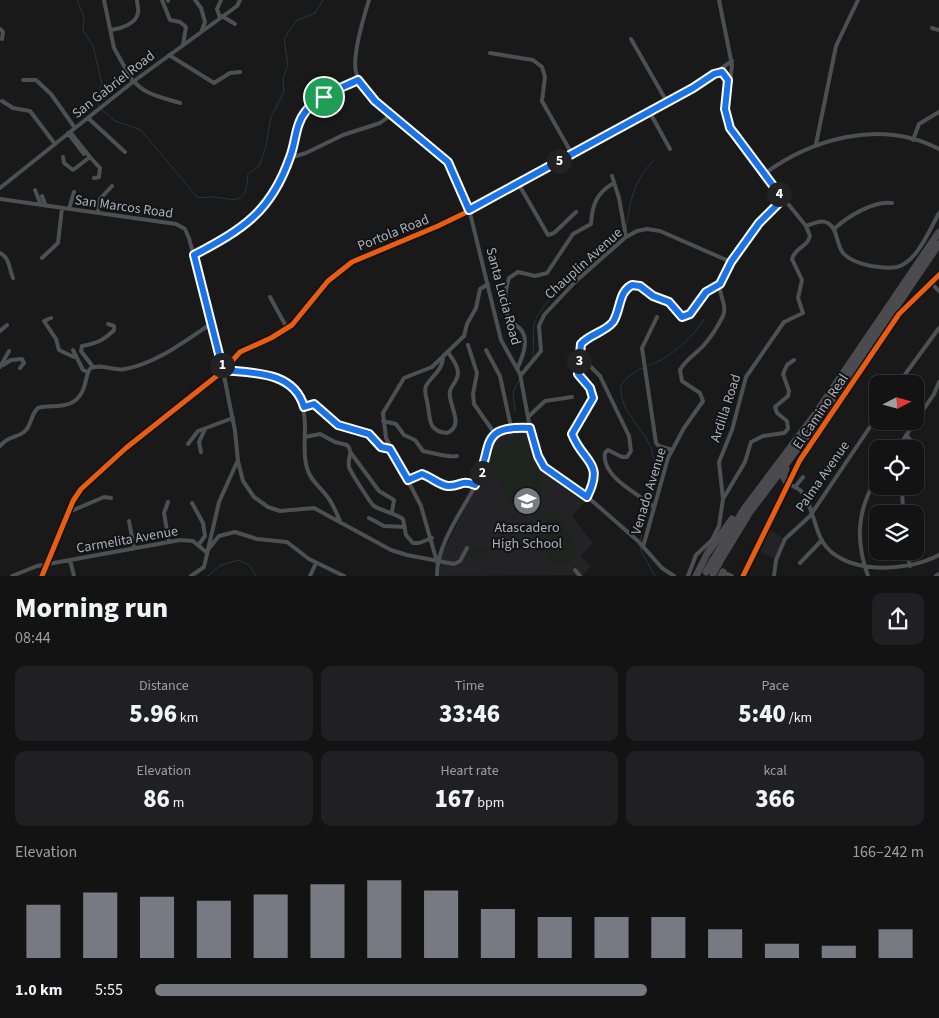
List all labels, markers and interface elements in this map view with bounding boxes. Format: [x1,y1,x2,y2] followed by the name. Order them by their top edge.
[68,46,159,123] street label: San Gabriel Road
[303,76,345,118] pin
[310,83,338,111] icon: arrive
[546,148,572,174] pin: 5
[556,151,563,171] text: 5
[766,182,792,206] pin: 4
[776,184,783,204] text: 4
[73,190,174,224] street label: San Marcos Road
[355,209,432,256] street label: Portola Road
[540,223,627,304] street label: Chauplin Avenue
[480,245,526,347] street label: Santa Lucia Road
[566,348,592,374] pin: 3
[576,351,583,371] text: 3
[210,352,234,378] pin: 1
[219,355,226,375] text: 1
[788,370,854,453] street label: El Camino Real
[706,372,746,445] street label: Ardilla Road
[869,375,924,430] north arrow
[869,375,924,560] map controls
[791,437,855,516] street label: Palma Avenue
[869,440,924,495] button: locate
[626,445,672,537] street label: Venado Avenue
[470,460,494,486] pin: 2
[479,463,486,483] text: 2
[512,486,542,516] school or university icon: Atascadero High School
[869,505,924,560] button: layers
[492,518,563,554] place label: Atascadero High School
[75,521,180,559] street label: Carmelita Avenue
[15,588,168,628] text: Morning run
[872,593,924,645] button: share
[15,627,51,649] text: 08:44
[139,676,189,696] text: Distance
[455,676,484,696] text: Time
[761,676,789,696] text: Pace
[129,696,177,732] text: 5.96
[439,696,500,732] text: 33:46
[738,696,786,732] text: 5:40
[177,708,198,728] text: km
[786,708,812,728] text: /km
[137,761,191,781] text: Elevation
[440,761,499,781] text: Heart rate
[763,761,787,781] text: kcal
[143,781,170,817] text: 86
[435,781,475,817] text: 167
[755,781,795,817] text: 366
[170,793,184,813] text: m
[475,793,504,813] text: bpm
[15,841,77,863] text: Elevation
[852,841,924,863] text: 166–242 m
[15,979,62,1001] text: 1.0 km
[95,979,123,1001] text: 5:55

